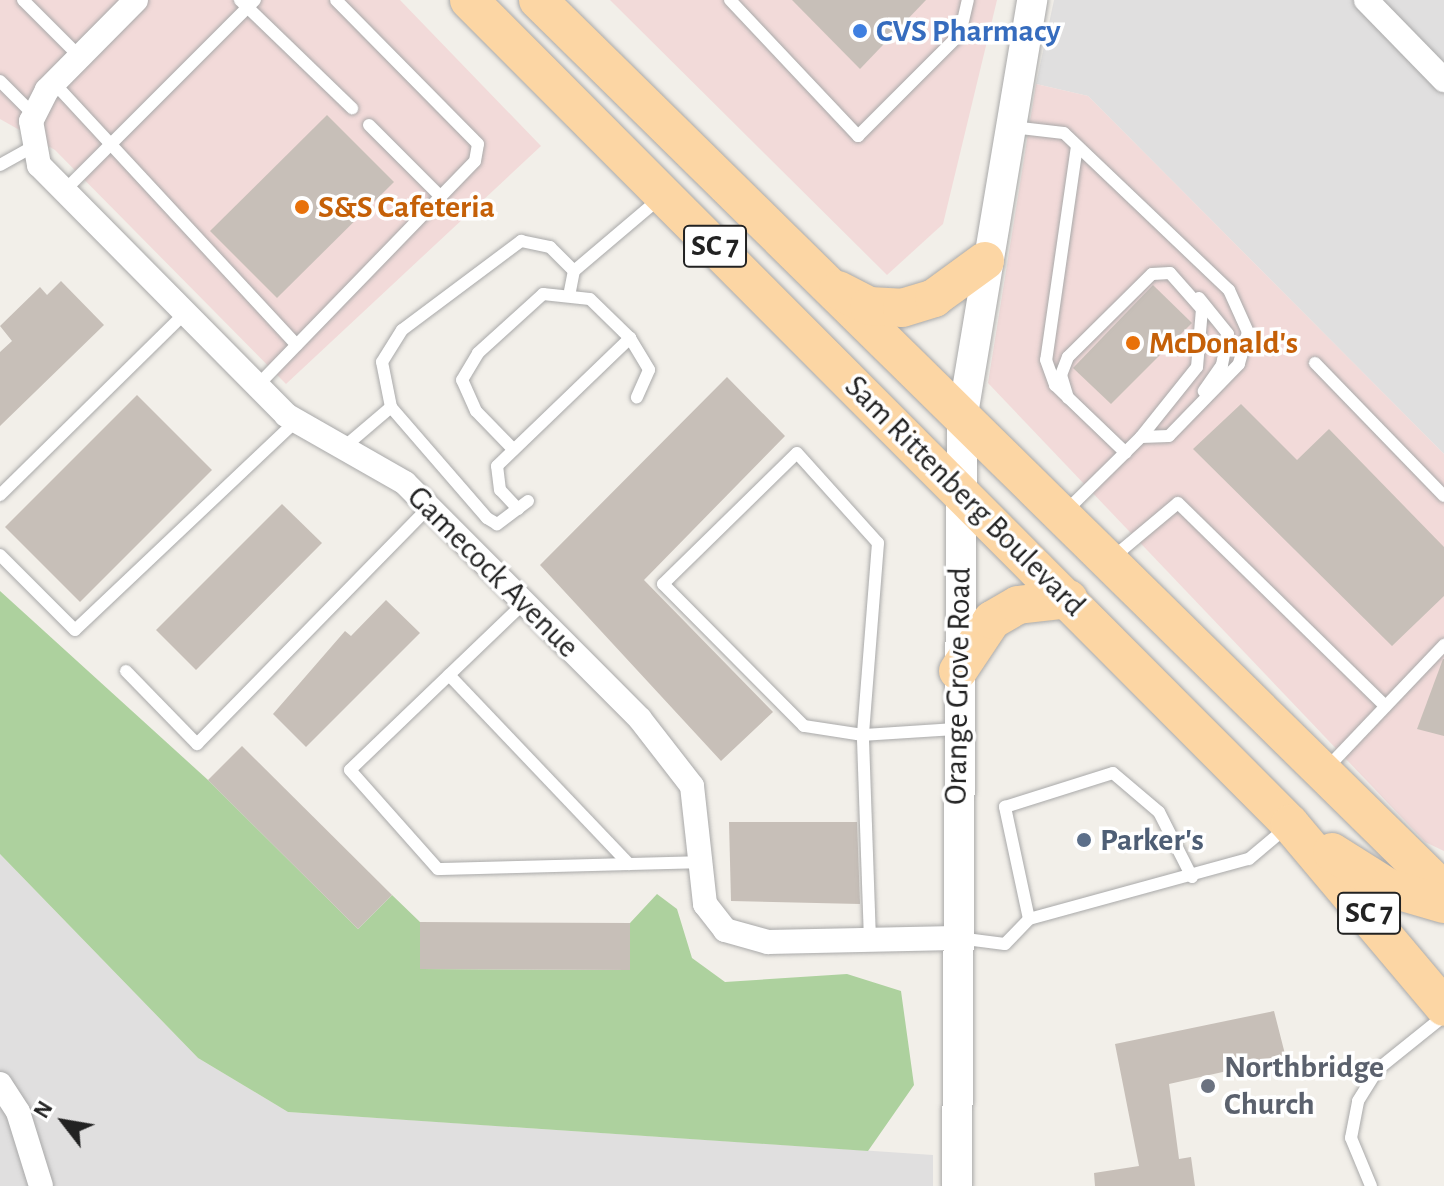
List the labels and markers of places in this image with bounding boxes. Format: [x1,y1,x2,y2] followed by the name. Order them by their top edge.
[876,12,1061,50] place label: CVS Pharmacy
[851,22,869,40] marker: CVS Pharmacy
[318,188,495,226] place label: S&S Cafeteria
[293,198,311,216] marker: S&S Cafeteria
[1149,324,1298,362] place label: McDonald's
[1124,334,1142,352] marker: McDonald's
[1100,821,1204,859] place label: Parker's
[1075,831,1093,849] marker: Parker's
[1224,1049,1384,1124] place label: Northbridge Church
[1199,1077,1217,1095] marker: Northbridge Church

